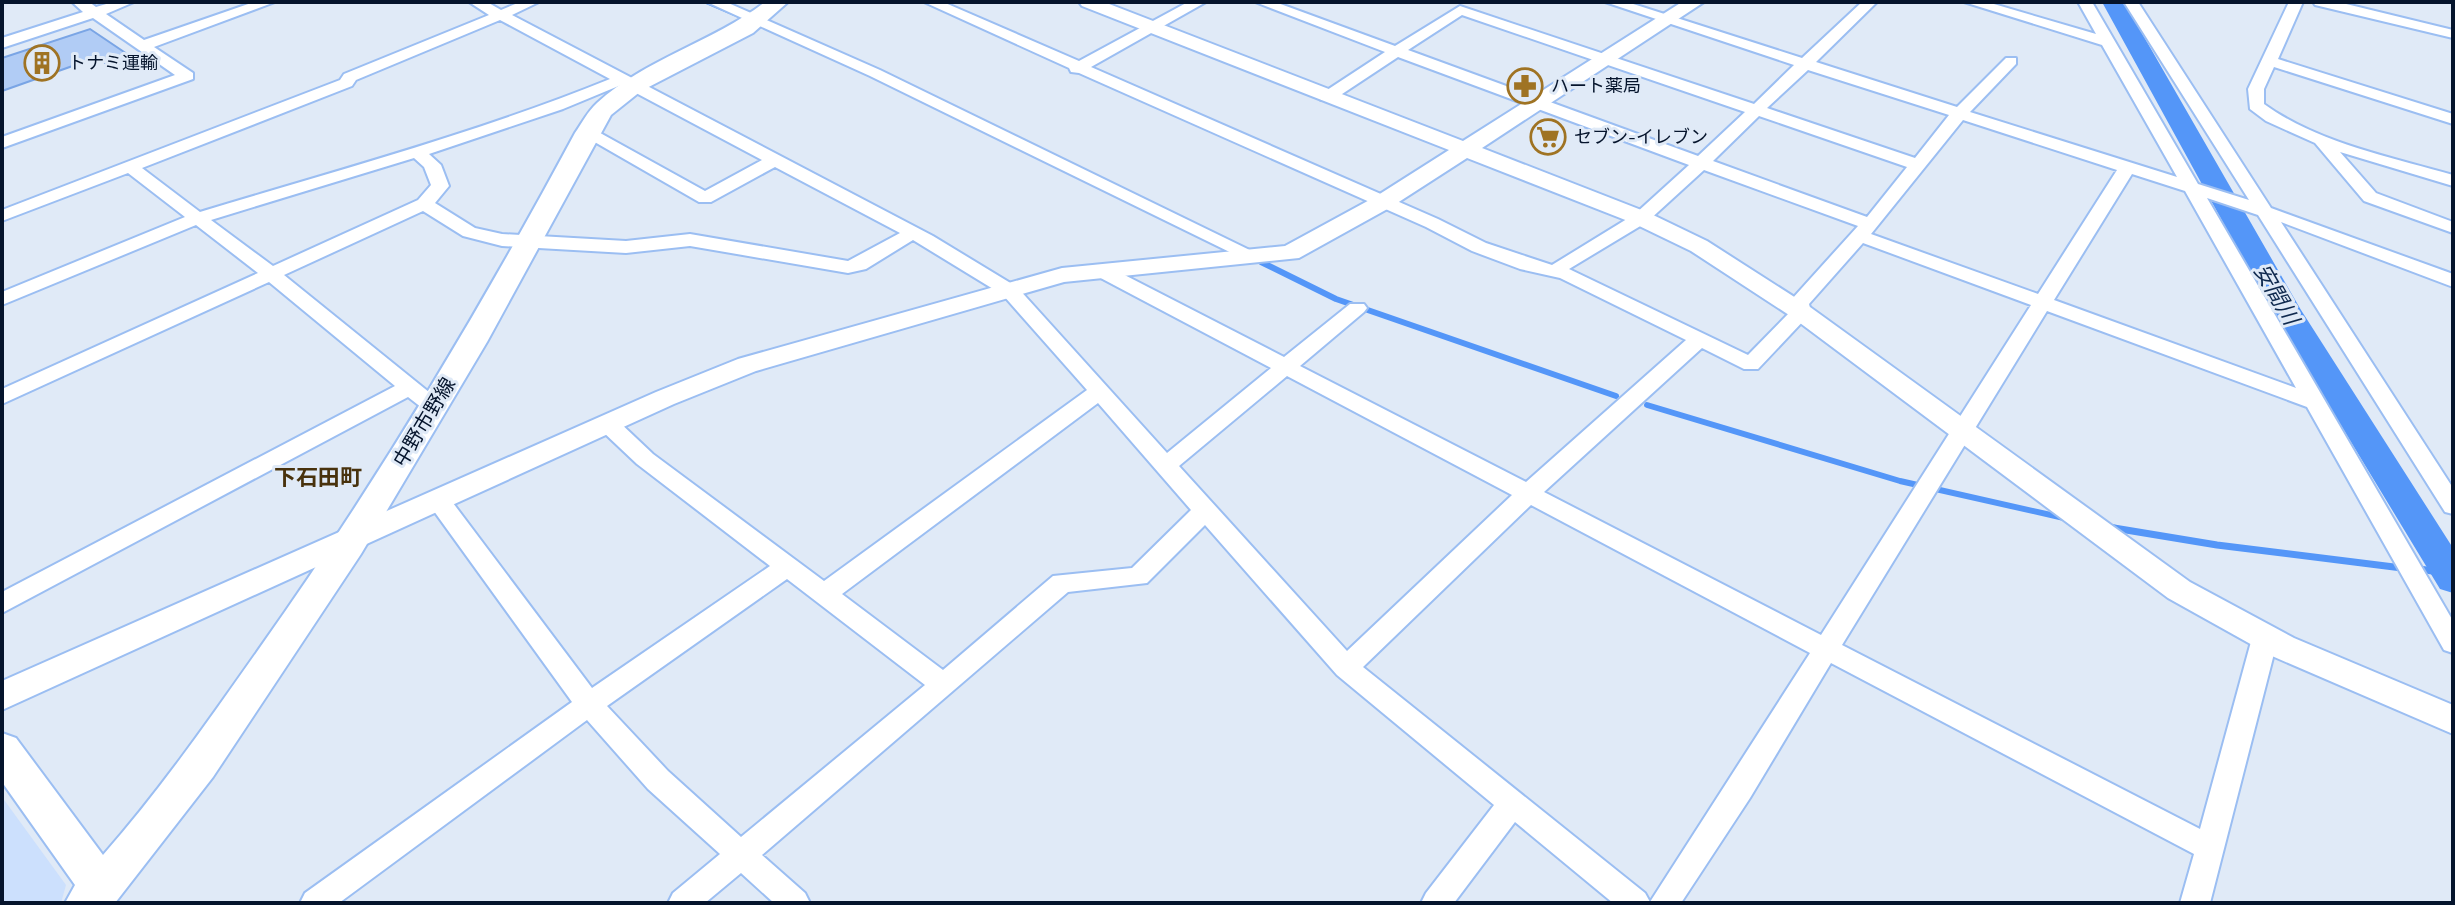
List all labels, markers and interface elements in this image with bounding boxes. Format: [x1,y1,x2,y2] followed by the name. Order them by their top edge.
[23,44,61,82] building icon: トナミ運輸
[68,49,158,76] place label: トナミ運輸
[1506,67,1544,105] pharmacy icon: ハート薬局
[1551,72,1641,99] place label: ハート薬局
[1529,118,1567,156] supermarket icon: セブン-イレブン
[1574,123,1708,150] place label: セブン-イレブン
[2246,257,2309,333] water label: 安間川
[385,371,463,473] street label: 中野市野線
[274,460,362,494] district label: 下石田町

